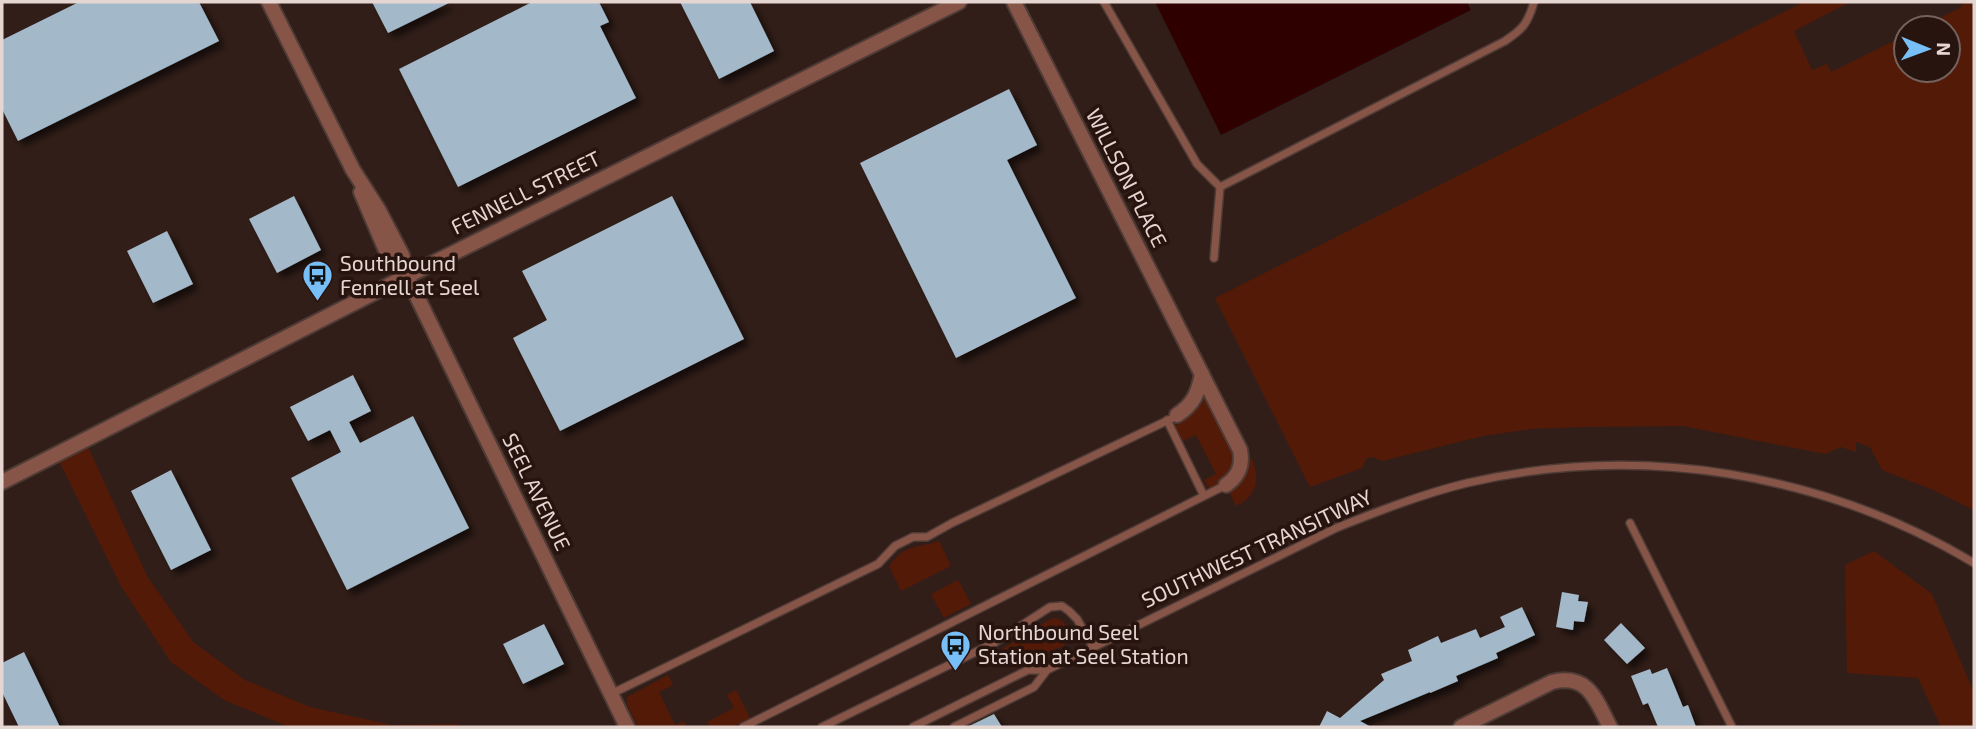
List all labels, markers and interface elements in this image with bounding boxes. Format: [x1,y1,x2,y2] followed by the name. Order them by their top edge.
[1892,14,1962,84] north arrow
[1933,42,1956,56] text: N
[1082,104,1173,251] street label: WILLSON PLACE
[447,145,604,239] street label: FENNELL STREET
[340,250,480,299] place label: Southbound Fennell at Seel
[300,259,334,303] bus stop icon: Southbound Fennell at Seel
[498,429,576,554] street label: SEEL AVENUE
[1137,483,1376,612] street label: SOUTHWEST TRANSITWAY
[978,619,1189,668] place label: Northbound Seel Station at Seel Station
[938,628,972,672] bus stop icon: Northbound Seel Station at Seel Station

